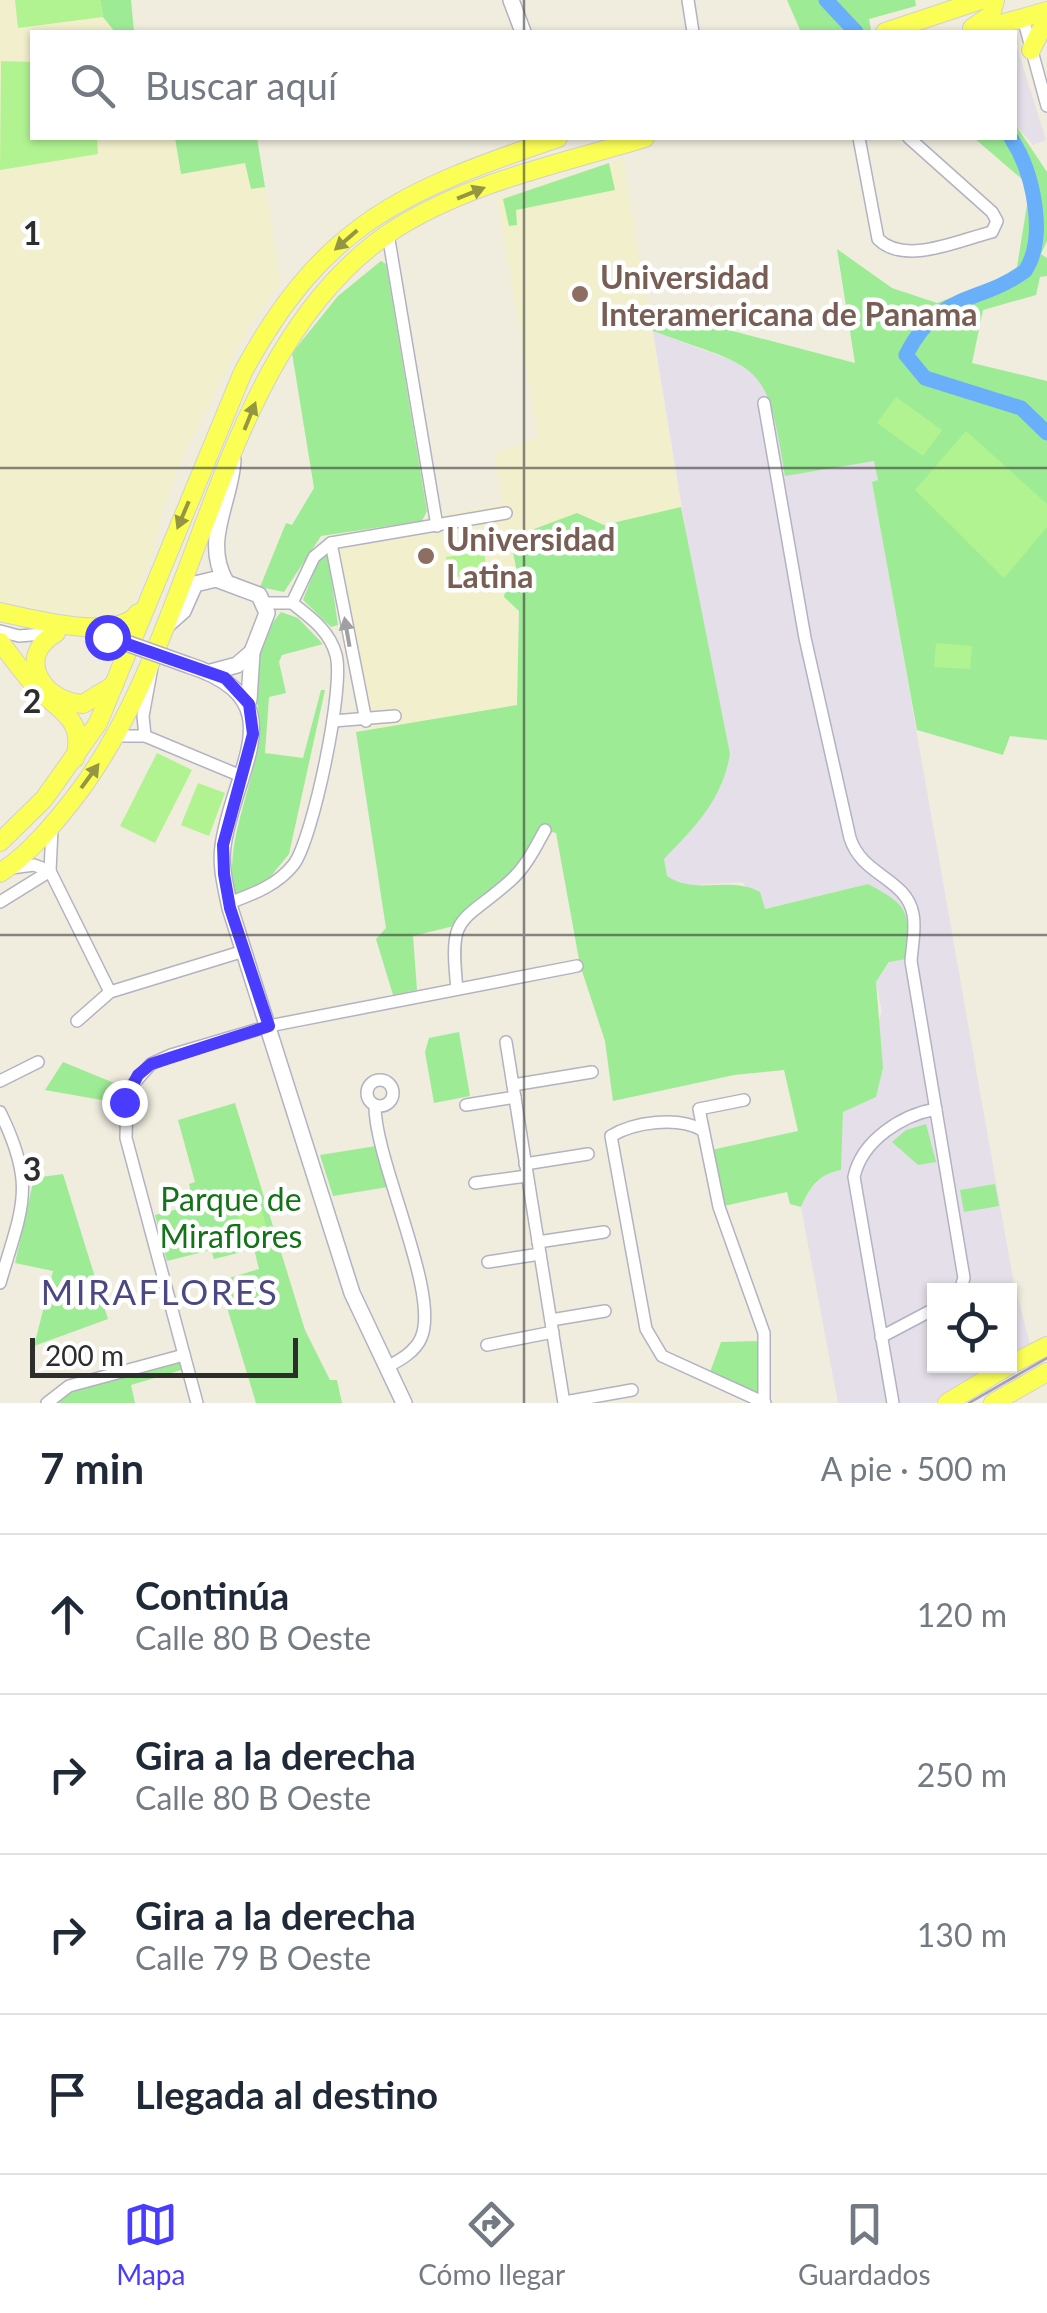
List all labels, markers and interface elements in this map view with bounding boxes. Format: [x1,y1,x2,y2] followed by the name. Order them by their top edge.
[30,30,1017,140] search box
[65,58,120,113] icon: search
[145,62,337,108] text: Buscar aquí
[456,185,486,201] one-way arrow
[23,213,41,252] text: 1
[334,228,359,250] one-way arrow
[600,257,978,333] place label: Universidad Interamericana de Panama
[569,283,591,305] marker: Universidad Interamericana de Panama
[243,401,259,431] one-way arrow
[175,501,191,530] one-way arrow
[446,519,616,595] place label: Universidad Latina
[415,545,437,567] marker: Universidad Latina
[85,615,131,661] route start
[339,616,354,648] one-way arrow
[23,681,41,720] text: 2
[80,763,100,790] one-way arrow
[102,1080,148,1126] route end
[23,1149,41,1188] text: 3
[160,1179,302,1255] park label: Parque de Miraflores
[41,1270,279,1312] district label: MIRAFLORES
[927,1283,1017,1373] map controls
[927,1283,1017,1373] button: locate
[30,1333,298,1378] scale bar
[45,1338,124,1372] text: 200 m
[40,1443,144,1493] text: 7 min
[821,1449,1007,1488] text: A pie · 500 m
[135,1572,289,1618] text: Continúa
[40,1587,95,1642] icon: ahead
[917,1595,1007,1634] text: 120 m
[135,1618,371,1657] text: Calle 80 B Oeste
[135,1732,416,1778] text: Gira a la derecha
[40,1747,95,1802] icon: right
[917,1755,1007,1794] text: 250 m
[135,1778,371,1817] text: Calle 80 B Oeste
[135,1892,416,1938] text: Gira a la derecha
[40,1907,95,1962] icon: right
[917,1915,1007,1954] text: 130 m
[135,1938,371,1977] text: Calle 79 B Oeste
[40,2067,95,2122] icon: arrive
[135,2071,438,2117] text: Llegada al destino
[116,2197,185,2291] tab: Mapa
[418,2197,565,2291] tab: Cómo llegar
[798,2197,931,2291] tab: Guardados

